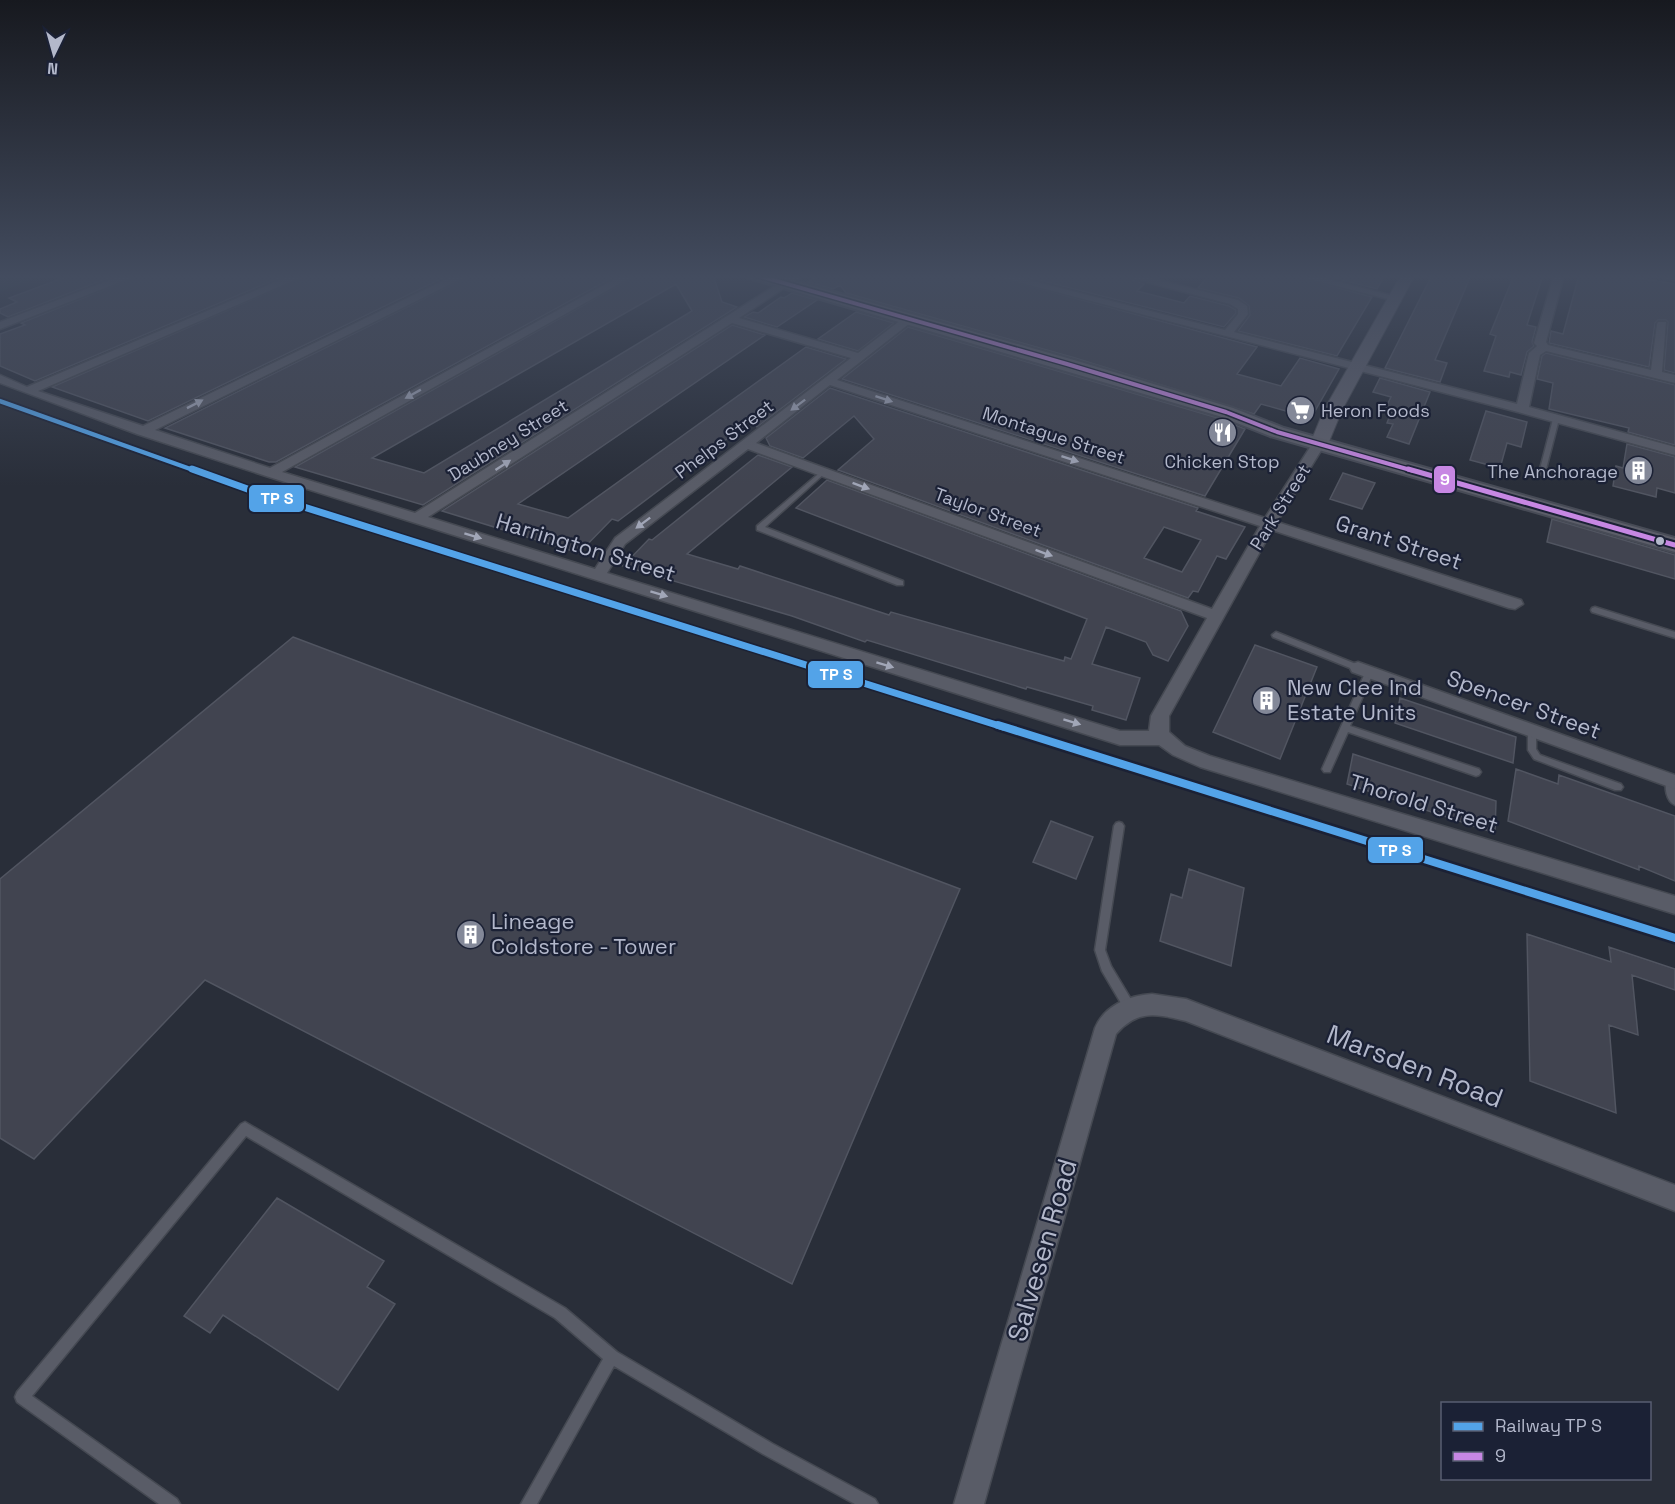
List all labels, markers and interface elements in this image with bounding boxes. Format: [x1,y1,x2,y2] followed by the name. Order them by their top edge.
[24,24,84,84] north arrow
[46,58,59,79] text: N
[404,389,421,399] one-way arrow
[444,394,572,486] street label: Daubney Street
[670,394,778,484] street label: Phelps Street
[1284,394,1316,426] supermarket icon: Heron Foods
[875,395,893,404] one-way arrow
[790,398,806,411] one-way arrow
[1321,399,1430,422] place label: Heron Foods
[186,400,203,409] one-way arrow
[980,401,1128,469] street label: Montague Street
[1206,416,1238,448] restaurant icon: Chicken Stop
[1165,450,1279,473] place label: Chicken Stop
[1061,455,1079,465] one-way arrow
[1623,455,1655,487] building icon: The Anchorage
[494,460,511,471] one-way arrow
[1245,460,1315,554] street label: Park Street
[1487,460,1618,483] place label: The Anchorage
[1433,465,1456,494] line badge: 9
[1440,469,1450,490] text: 9
[852,481,870,491] one-way arrow
[931,482,1045,542] street label: Taylor Street
[248,484,305,513] line badge: TP S
[261,488,294,509] text: TP S
[493,506,679,588] street label: Harrington Street
[1332,508,1466,576] street label: Grant Street
[636,517,652,529] one-way arrow
[464,532,482,541] one-way arrow
[1654,535,1666,547] unlabelled marker
[1035,548,1053,558] one-way arrow
[650,590,668,599] one-way arrow
[807,660,864,689] line badge: TP S
[876,661,894,670] one-way arrow
[1443,663,1605,745] street label: Spencer Street
[820,664,853,685] text: TP S
[1287,673,1422,726] place label: New Clee Ind Estate Units
[1250,684,1282,716] building icon: New Clee Ind Estate Units
[1063,718,1081,728] one-way arrow
[1346,767,1502,839] street label: Thorold Street
[1367,836,1424,864] line badge: TP S
[1379,840,1412,861] text: TP S
[491,907,676,960] place label: Lineage Coldstore - Tower
[454,918,486,950] building icon: Lineage Coldstore - Tower
[1322,1016,1508,1116] street label: Marsden Road
[999,1155,1085,1345] street label: Salvesen Road
[1441,1402,1651,1480] legend
[1495,1414,1602,1437] text: Railway TP S
[1495,1444,1506,1467] text: 9

